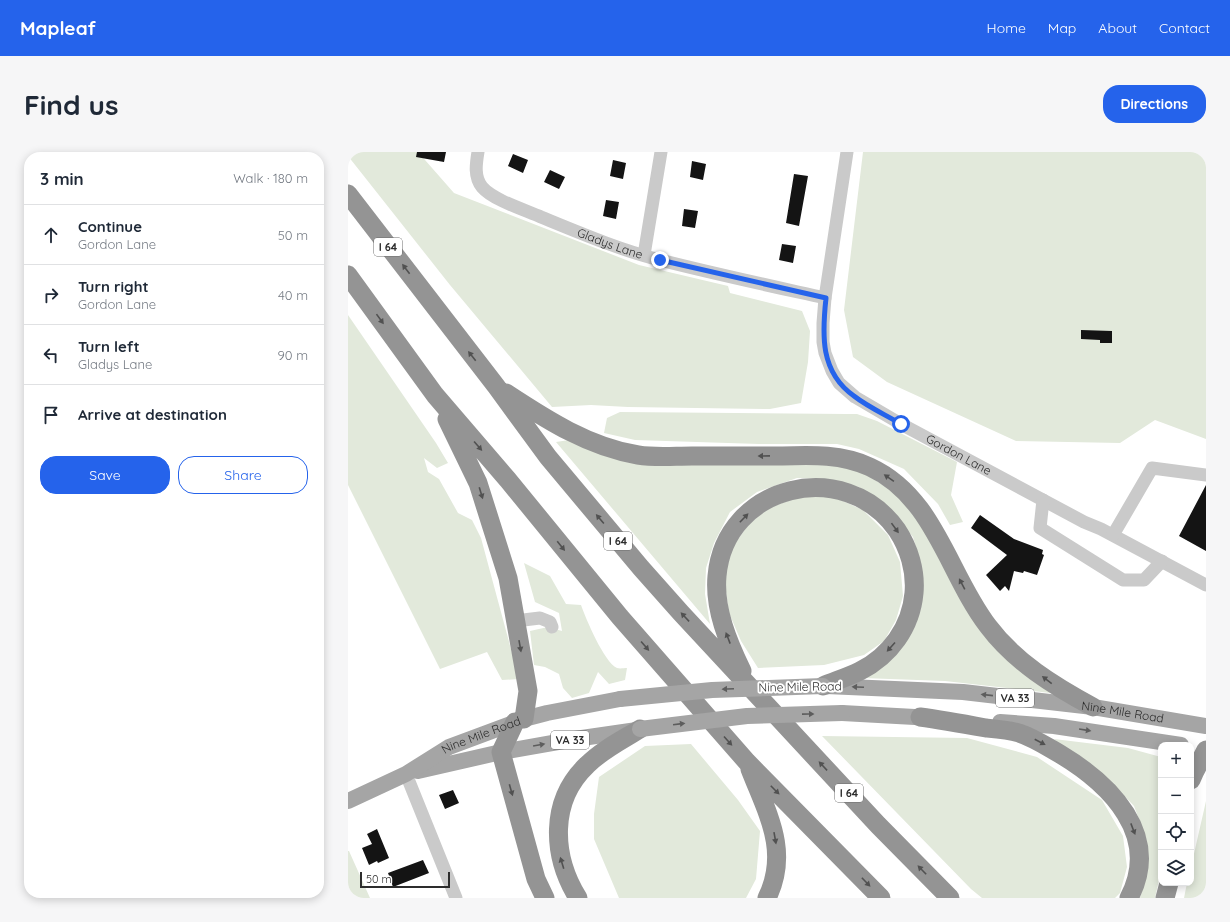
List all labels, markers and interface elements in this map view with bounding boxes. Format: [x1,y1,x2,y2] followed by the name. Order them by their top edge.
[20,16,96,40] text: Mapleaf
[987,19,1026,37] text: Home
[1048,19,1076,37] text: Map
[1098,19,1137,37] text: About
[1159,19,1210,37] text: Contact
[1103,85,1206,123] button: Directions
[24,87,118,122] text: Find us
[40,168,84,189] text: 3 min
[233,170,308,186] text: Walk · 180 m
[78,217,142,236] text: Continue
[40,224,62,246] icon: ahead
[575,225,645,262] street label: Gladys Lane
[278,227,308,243] text: 50 m
[78,236,156,252] text: Gordon Lane
[374,238,402,256] road number: I 64
[651,251,669,269] route end
[401,264,410,275] one-way arrow
[78,277,149,296] text: Turn right
[40,284,62,306] icon: right
[278,287,308,303] text: 40 m
[78,296,156,312] text: Gordon Lane
[375,314,384,325] one-way arrow
[78,337,140,356] text: Turn left
[40,344,62,366] icon: left
[278,347,308,363] text: 90 m
[468,350,476,361] one-way arrow
[78,356,152,372] text: Gladys Lane
[40,404,62,426] icon: arrive
[78,405,227,424] text: Arrive at destination
[892,415,910,433] route start
[923,431,994,478] street label: Gordon Lane
[474,440,483,451] one-way arrow
[757,453,770,459] one-way arrow
[40,456,170,494] button: Save
[178,456,308,494] button: Share
[884,474,895,482] one-way arrow
[478,488,484,500] one-way arrow
[595,513,604,524] one-way arrow
[740,513,749,523] one-way arrow
[891,522,899,533] one-way arrow
[604,532,632,550] road number: I 64
[557,540,566,551] one-way arrow
[959,578,965,590] one-way arrow
[680,612,689,623] one-way arrow
[725,632,731,644] one-way arrow
[517,640,523,652] one-way arrow
[640,640,649,651] one-way arrow
[886,642,895,653] one-way arrow
[1042,675,1053,684] one-way arrow
[758,678,842,695] street label: Nine Mile Road
[852,684,864,691] one-way arrow
[721,686,734,692] one-way arrow
[996,689,1034,707] road number: VA 33
[981,692,993,698] one-way arrow
[1081,698,1165,726] street label: Nine Mile Road
[802,711,815,717] one-way arrow
[438,713,523,757] street label: Nine Mile Road
[673,721,685,727] one-way arrow
[1079,728,1091,734] one-way arrow
[551,731,589,749] road number: VA 33
[724,736,733,746] one-way arrow
[1034,739,1046,746] one-way arrow
[533,742,545,748] one-way arrow
[1158,742,1194,886] map controls
[1158,742,1194,778] button: +
[819,761,828,771] one-way arrow
[1158,778,1194,814] button: −
[508,784,514,796] one-way arrow
[835,784,863,802] road number: I 64
[770,785,780,795] one-way arrow
[1158,814,1194,850] button: locate
[1131,823,1137,835] one-way arrow
[773,832,779,844] one-way arrow
[1158,850,1194,886] button: layers
[559,856,565,868] one-way arrow
[918,865,927,875] one-way arrow
[360,870,450,889] scale bar
[366,872,392,886] text: 50 m
[861,877,871,887] one-way arrow

